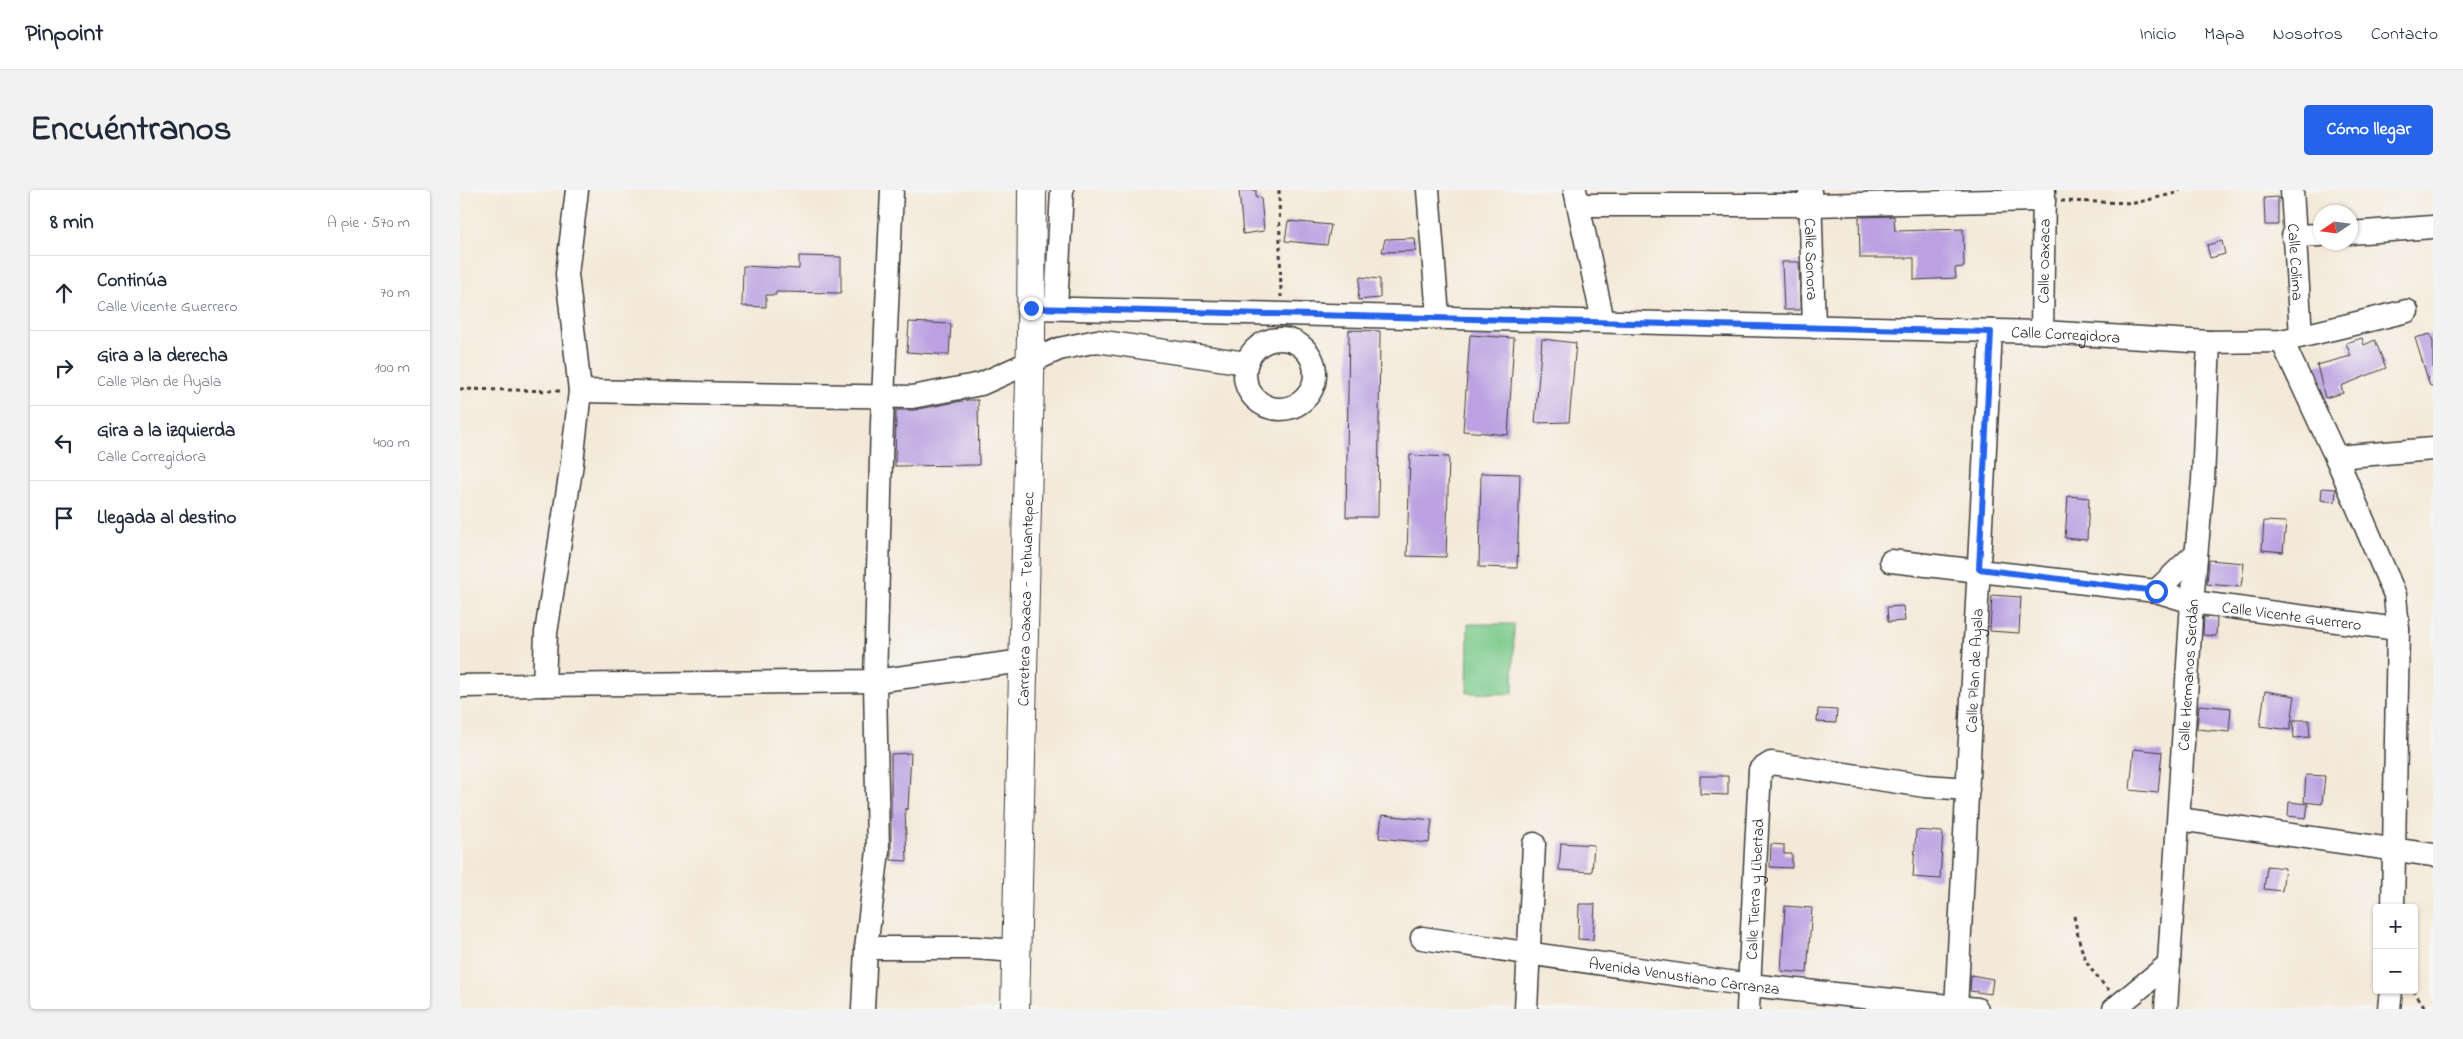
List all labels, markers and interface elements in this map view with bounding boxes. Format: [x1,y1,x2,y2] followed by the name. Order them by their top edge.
[25,17,103,52] text: Pinpoint
[2139,22,2176,48] text: Inicio
[2204,22,2245,48] text: Mapa
[2273,22,2343,48] text: Nosotros
[2371,22,2438,48] text: Contacto
[30,105,232,156] text: Encuéntranos
[2304,105,2433,155] button: Cómo llegar
[2313,205,2358,250] north arrow
[50,208,94,238] text: 8 min
[327,211,410,235] text: A pie · 570 m
[1797,217,1823,301] street label: Calle Sonora
[2032,218,2058,304] street label: Calle Oaxaca
[2280,223,2309,301] street label: Calle Colima
[97,268,167,295] text: Continúa
[50,279,78,307] icon: ahead
[380,281,410,305] text: 70 m
[97,295,238,319] text: Calle Vicente Guerrero
[1020,297,1043,320] route end
[2011,321,2121,351] street label: Calle Corregidora
[97,343,228,370] text: Gira a la derecha
[50,354,78,382] icon: right
[375,356,410,380] text: 100 m
[97,370,221,394] text: Calle Plan de Ayala
[97,418,235,445] text: Gira a la izquierda
[50,429,78,457] icon: left
[373,431,410,455] text: 400 m
[97,445,206,469] text: Calle Corregidora
[1012,491,1041,707] street label: Carretera Oaxaca - Tehuantepec
[50,504,78,532] icon: arrive
[97,505,236,532] text: Llegada al destino
[2145,580,2168,603] route start
[2220,596,2363,638] street label: Calle Vicente Guerrero
[2173,598,2206,752] street label: Calle Hermanos Serdán
[1960,608,1991,733] street label: Calle Plan de Ayala
[1740,818,1772,960] street label: Calle Tierra y Libertad
[2373,904,2418,994] map controls
[2373,904,2418,949] button: +
[2373,949,2418,994] button: −
[1587,952,1781,1002] street label: Avenida Venustiano Carranza

